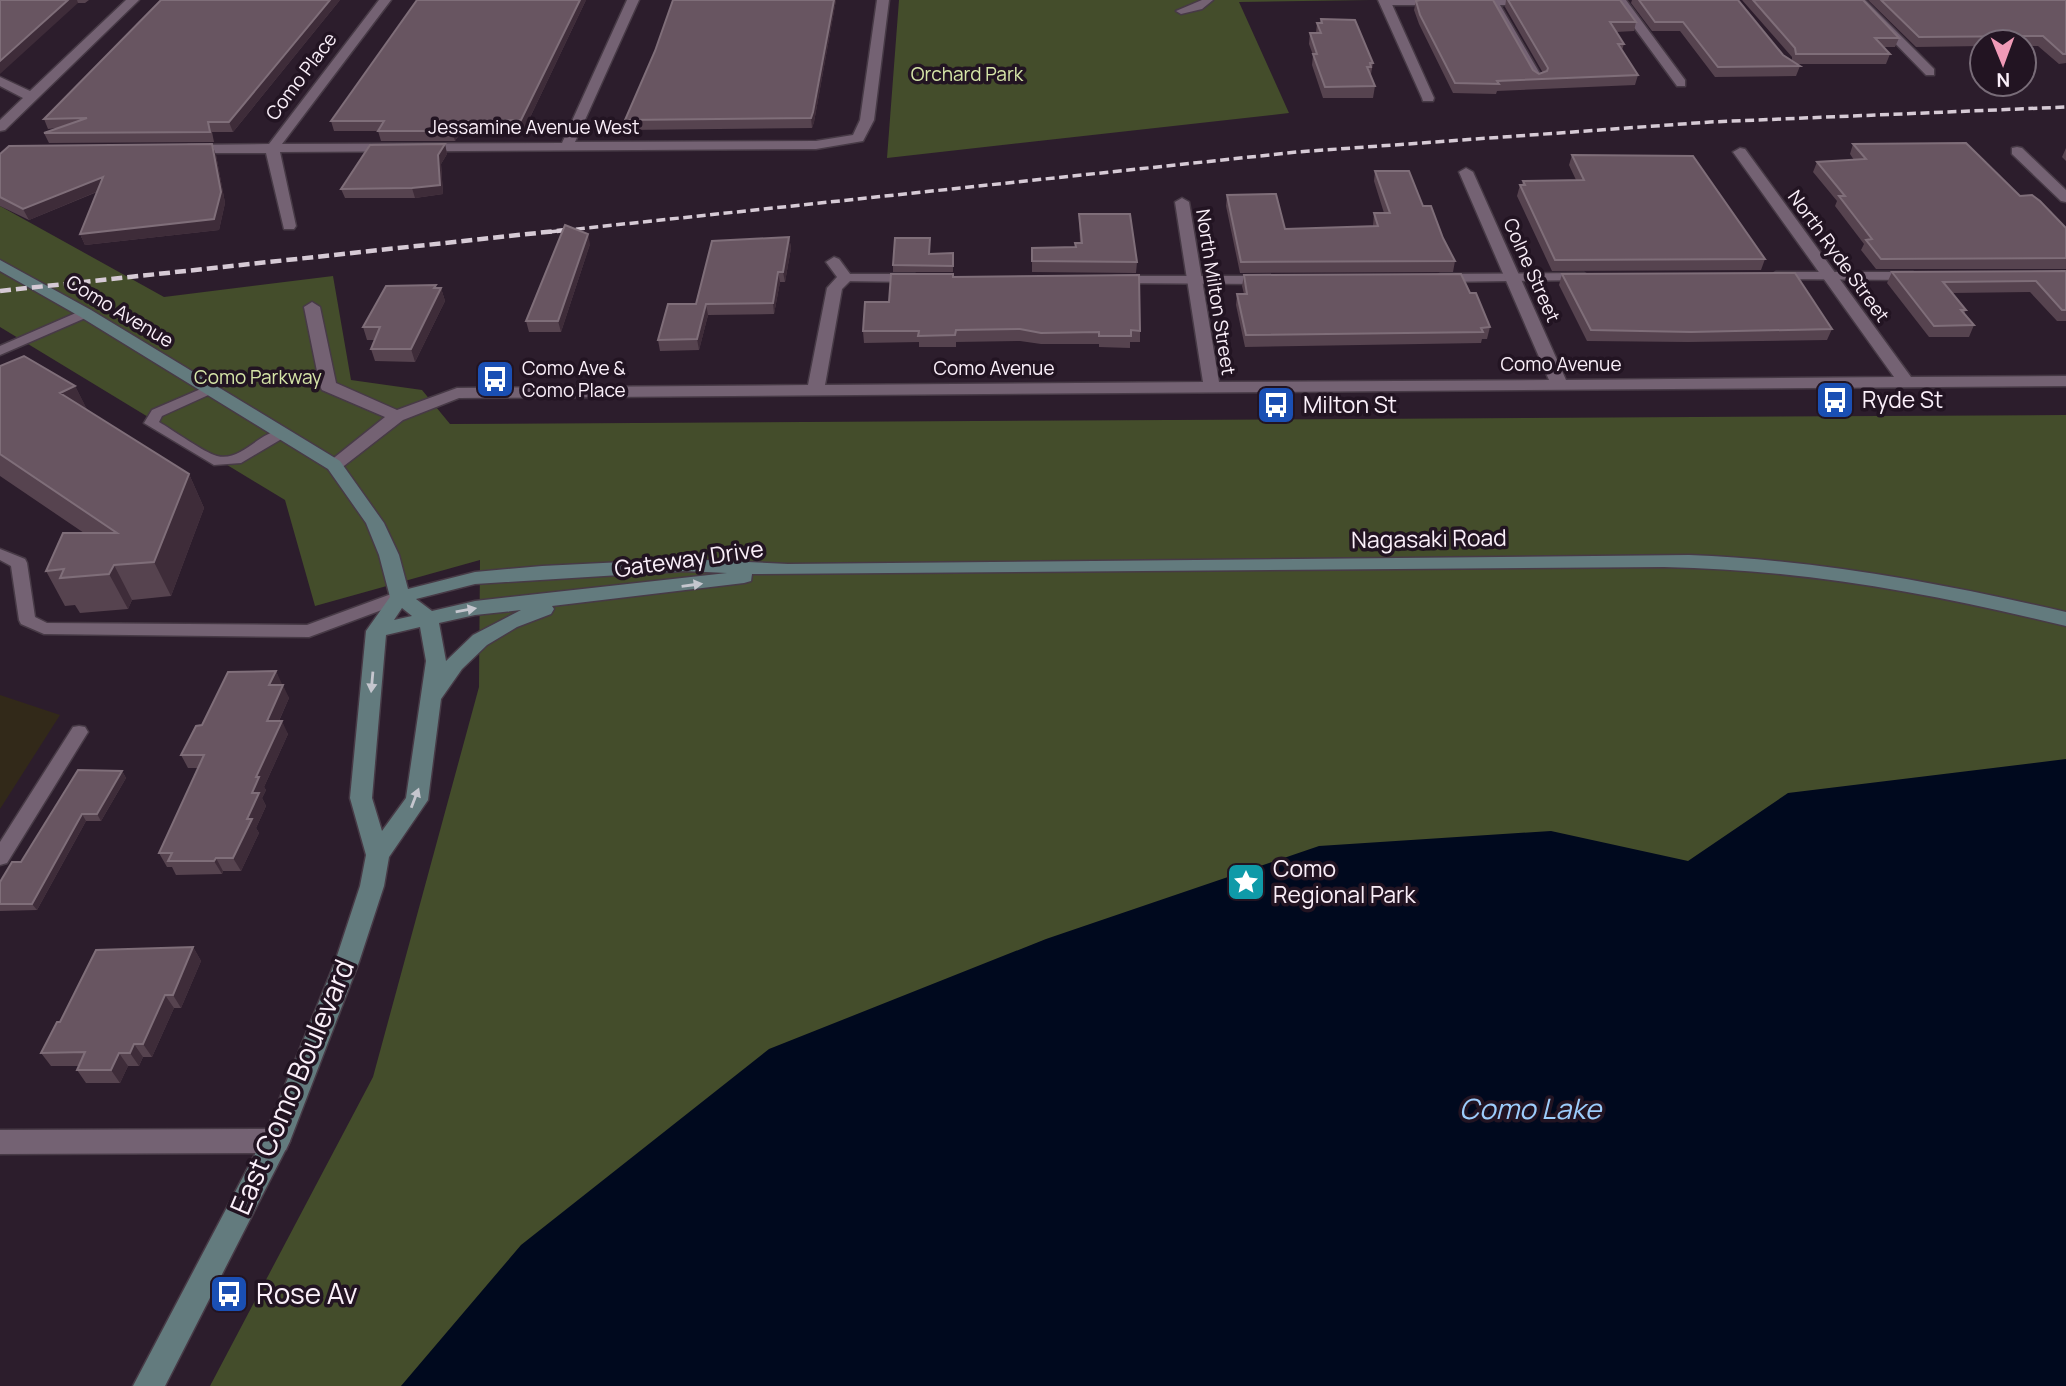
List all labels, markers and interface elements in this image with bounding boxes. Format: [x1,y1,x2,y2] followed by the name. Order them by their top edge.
[259,27,343,125] street label: Como Place
[1968,28,2038,98] north arrow
[911,61,1024,87] park label: Orchard Park
[1996,67,2010,93] text: N
[428,114,640,140] street label: Jessamine Avenue West
[1782,185,1896,327] street label: North Ryde Street
[1190,207,1242,377] street label: North Milton Street
[1498,214,1566,326] street label: Colne Street
[61,269,179,353] street label: Como Avenue
[1501,351,1621,377] street label: Como Avenue
[522,355,626,403] place label: Como Ave & Como Place
[934,355,1054,381] street label: Como Avenue
[474,358,516,400] bus stop icon: Como Ave & Como Place
[194,364,322,390] park label: Como Parkway
[1814,379,1856,421] bus stop icon: Ryde St
[1862,383,1943,415] place label: Ryde St
[1255,384,1297,426] bus stop icon: Milton St
[1303,388,1397,420] place label: Milton St
[1351,521,1507,555] street label: Nagasaki Road
[612,532,765,584] street label: Gateway Drive
[681,579,703,590] one-way arrow
[455,604,477,615] one-way arrow
[366,671,377,693] one-way arrow
[409,787,420,808] one-way arrow
[1273,852,1416,910] place label: Como Regional Park
[1225,861,1267,903] place icon: Como Regional Park
[220,953,362,1220] street label: East Como Boulevard
[1459,1089,1603,1127] water label: Como Lake
[208,1273,250,1315] bus stop icon: Rose Av
[256,1274,358,1312] place label: Rose Av

